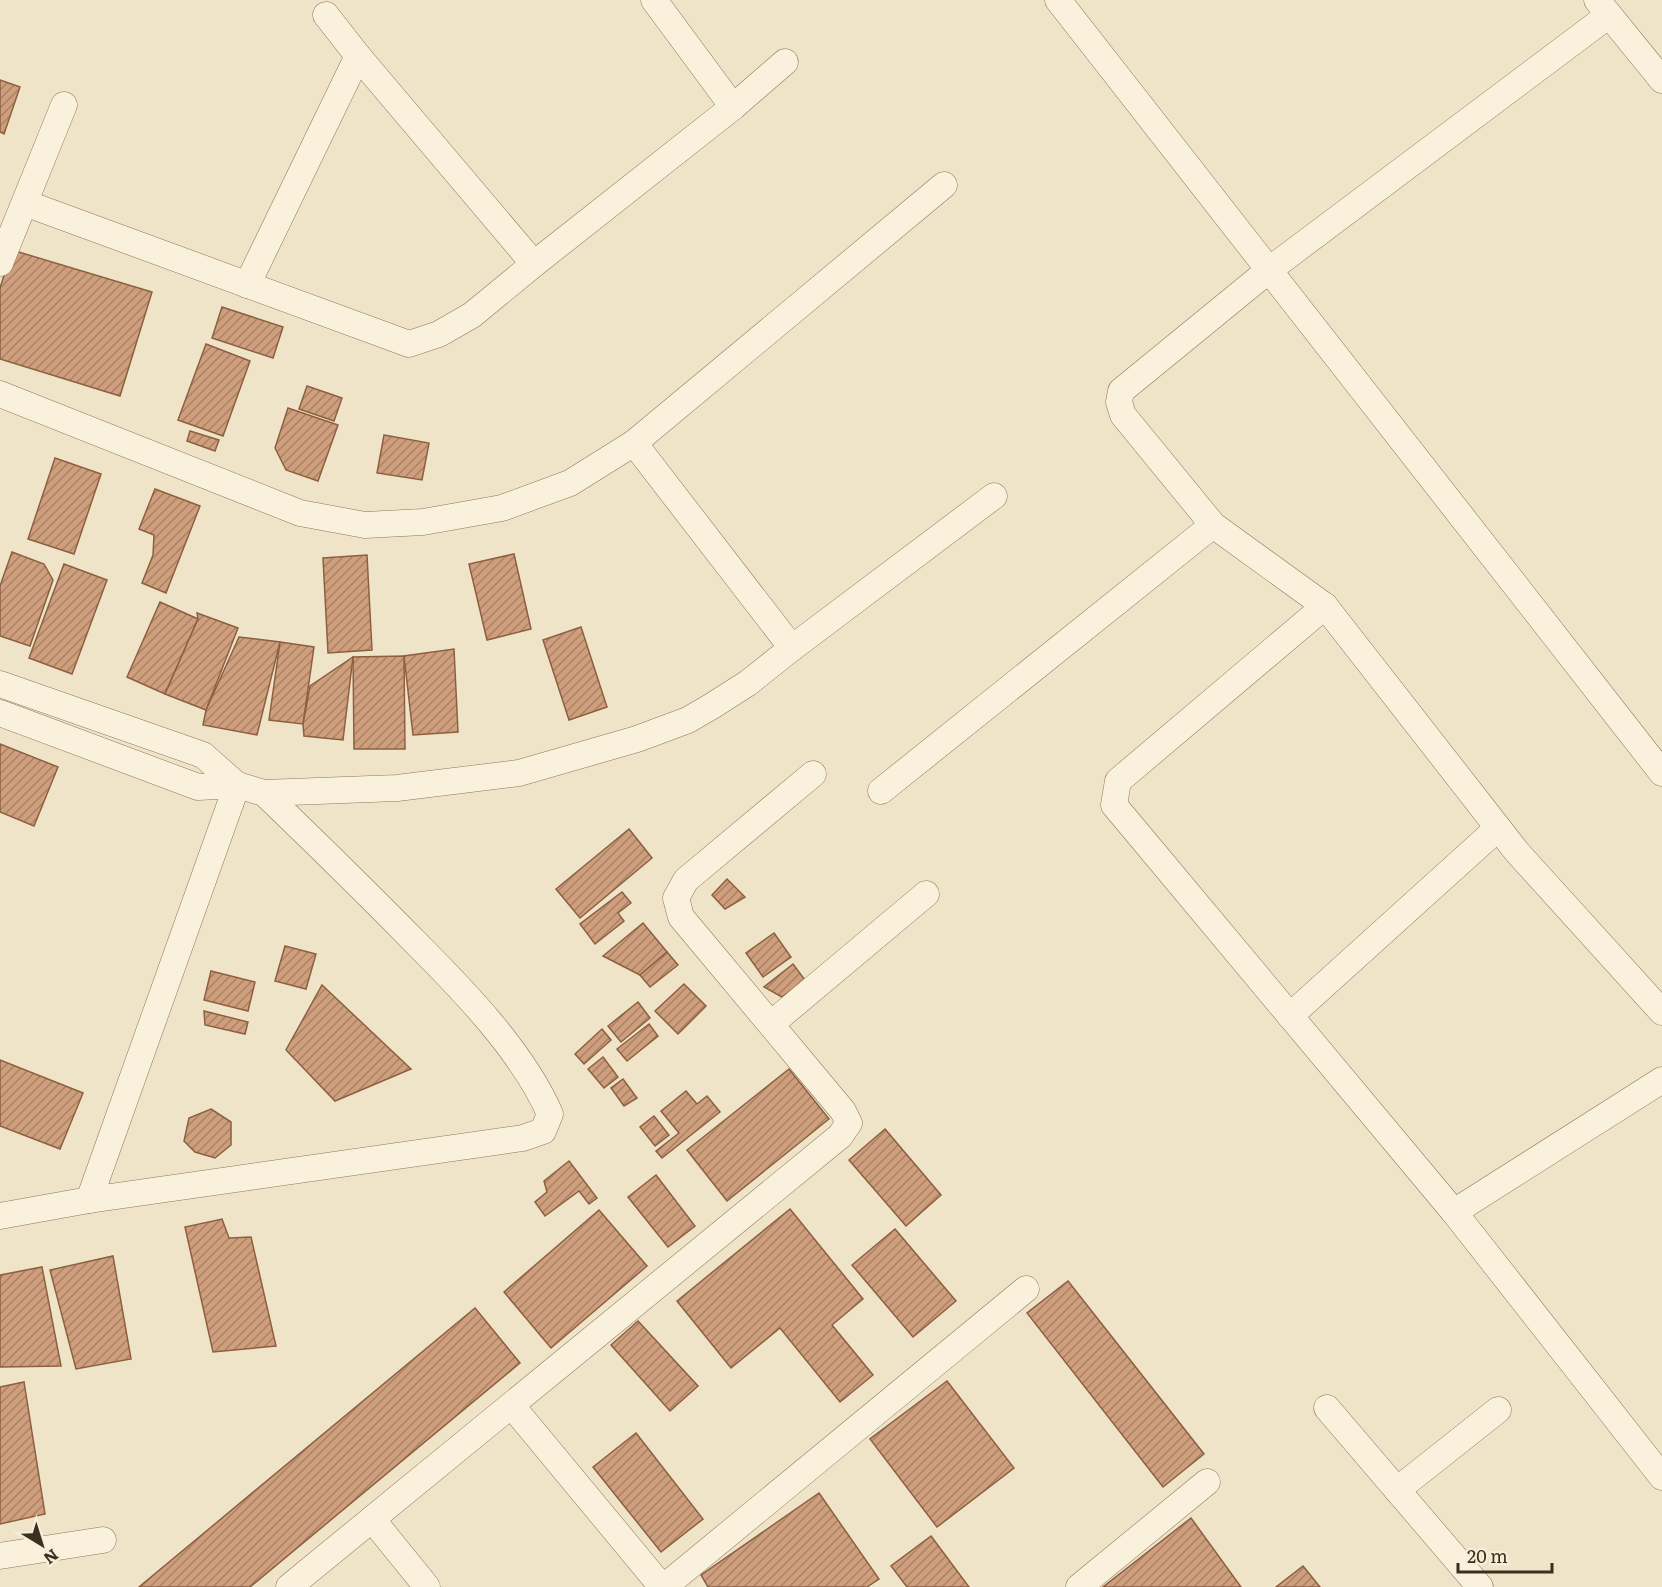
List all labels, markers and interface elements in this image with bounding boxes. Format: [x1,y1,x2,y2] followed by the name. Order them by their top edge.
[12,1515,72,1575] north arrow
[1458,1536,1552,1574] scale bar
[1467,1542,1508,1569] text: 20 m
[39,1544,65,1571] text: N

